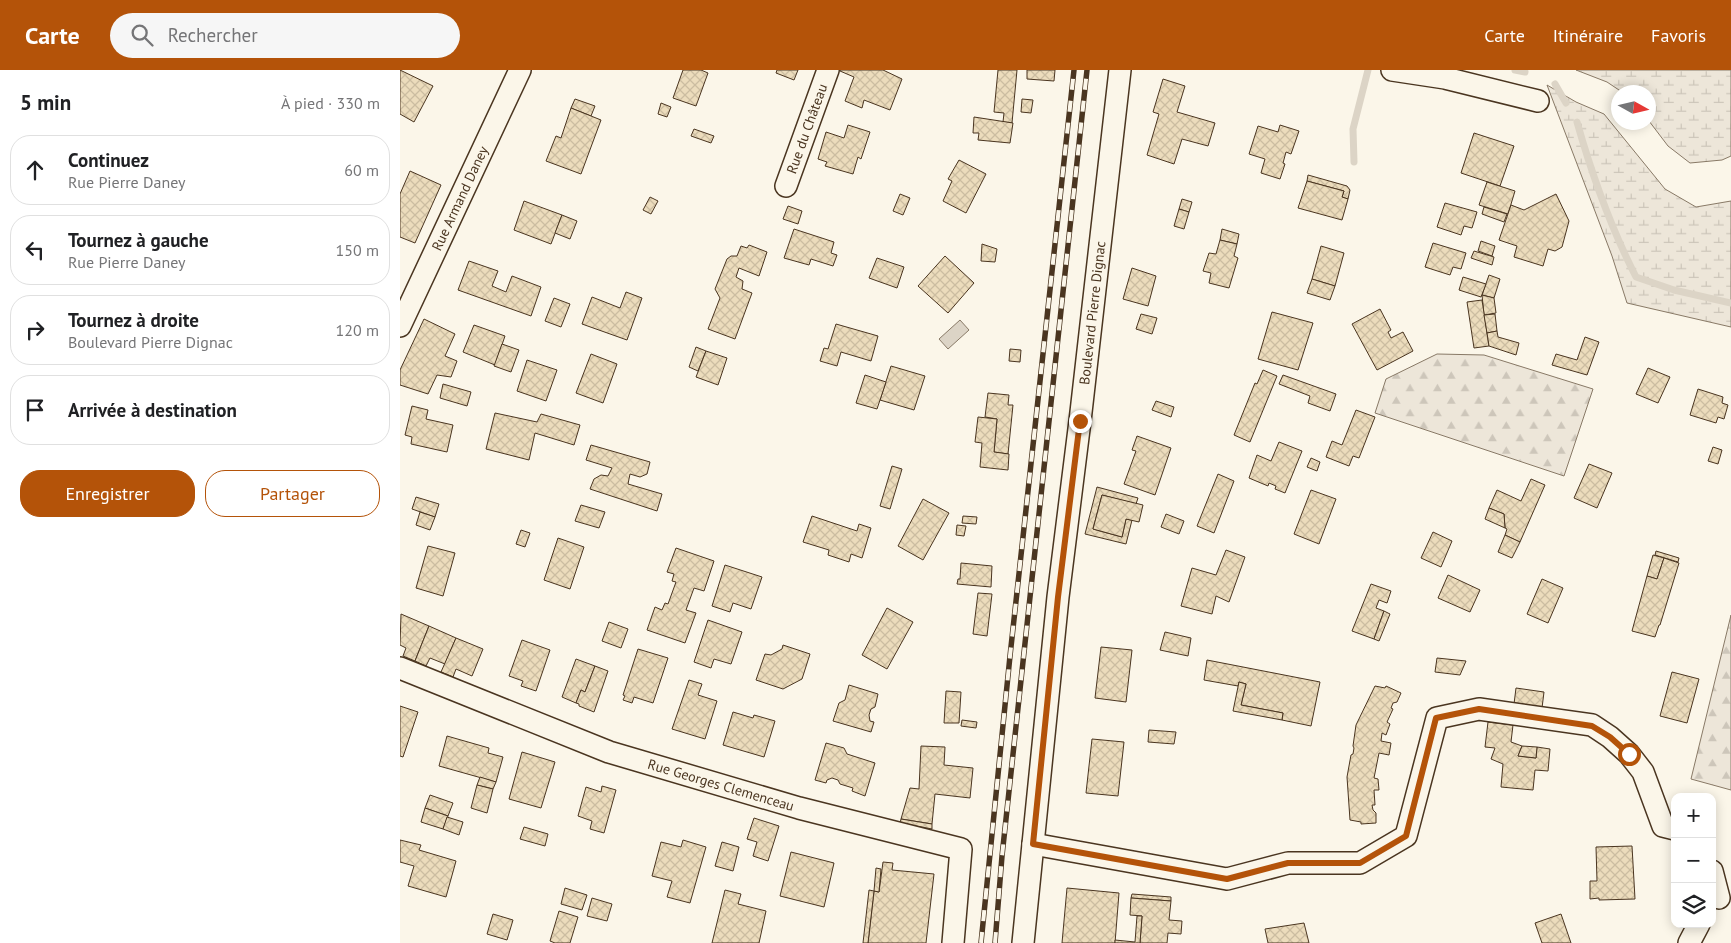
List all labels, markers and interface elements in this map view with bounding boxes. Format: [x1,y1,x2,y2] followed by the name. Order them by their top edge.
[110,13,460,58] search box
[25,20,80,51] text: Carte
[128,21,156,49] icon: search
[168,23,258,47] text: Rechercher
[1484,24,1525,47] text: Carte
[1553,24,1623,47] text: Itinéraire
[1651,24,1706,47] text: Favoris
[782,81,831,176] street label: Rue du Château
[1611,85,1656,130] north arrow
[20,89,71,116] text: 5 min
[281,93,380,113] text: À pied · 330 m
[428,143,492,254] street label: Rue Armand Daney
[68,148,149,172] text: Continuez
[21,156,49,184] icon: ahead
[344,160,379,180] text: 60 m
[68,172,185,192] text: Rue Pierre Daney
[68,228,209,252] text: Tournez à gauche
[21,236,49,264] icon: left
[336,240,379,260] text: 150 m
[1075,240,1109,386] street label: Boulevard Pierre Dignac
[68,252,185,272] text: Rue Pierre Daney
[68,308,199,332] text: Tournez à droite
[21,316,49,344] icon: right
[336,320,379,340] text: 120 m
[68,332,233,352] text: Boulevard Pierre Dignac
[21,396,49,424] icon: arrive
[68,398,237,422] text: Arrivée à destination
[1069,410,1092,433] route end
[20,470,195,517] button: Enregistrer
[205,470,380,517] button: Partager
[1618,743,1641,766] route start
[646,755,796,815] street label: Rue Georges Clemenceau
[1671,793,1716,928] map controls
[1671,793,1716,838] button: +
[1671,838,1716,883] button: −
[1671,883,1716,928] button: layers

